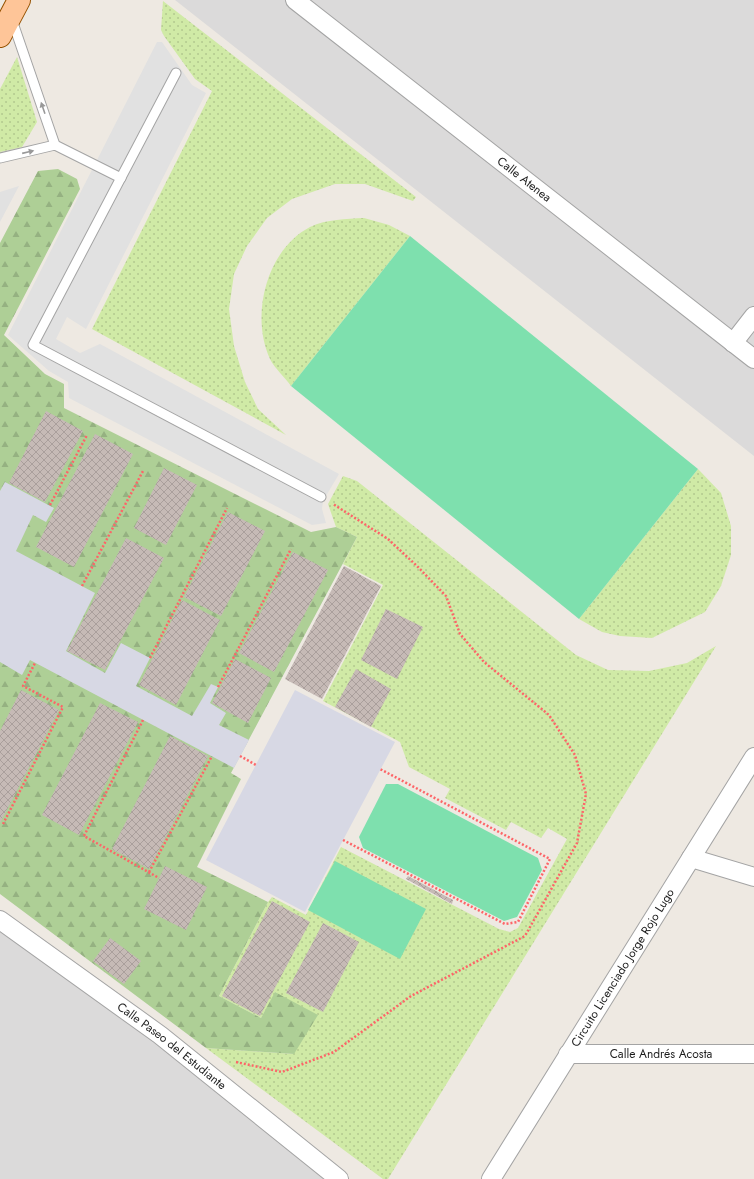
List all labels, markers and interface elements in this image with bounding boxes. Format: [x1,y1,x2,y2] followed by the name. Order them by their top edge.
[39,102,45,114] one-way arrow
[21,148,34,154] one-way arrow
[493,152,555,206] street label: Calle Atenea
[567,885,679,1050] street label: Circuito Licenciado Jorge Rojo Lugo
[113,998,230,1094] street label: Calle Paseo del Estudiante
[610,1045,713,1063] street label: Calle Andrés Acosta

